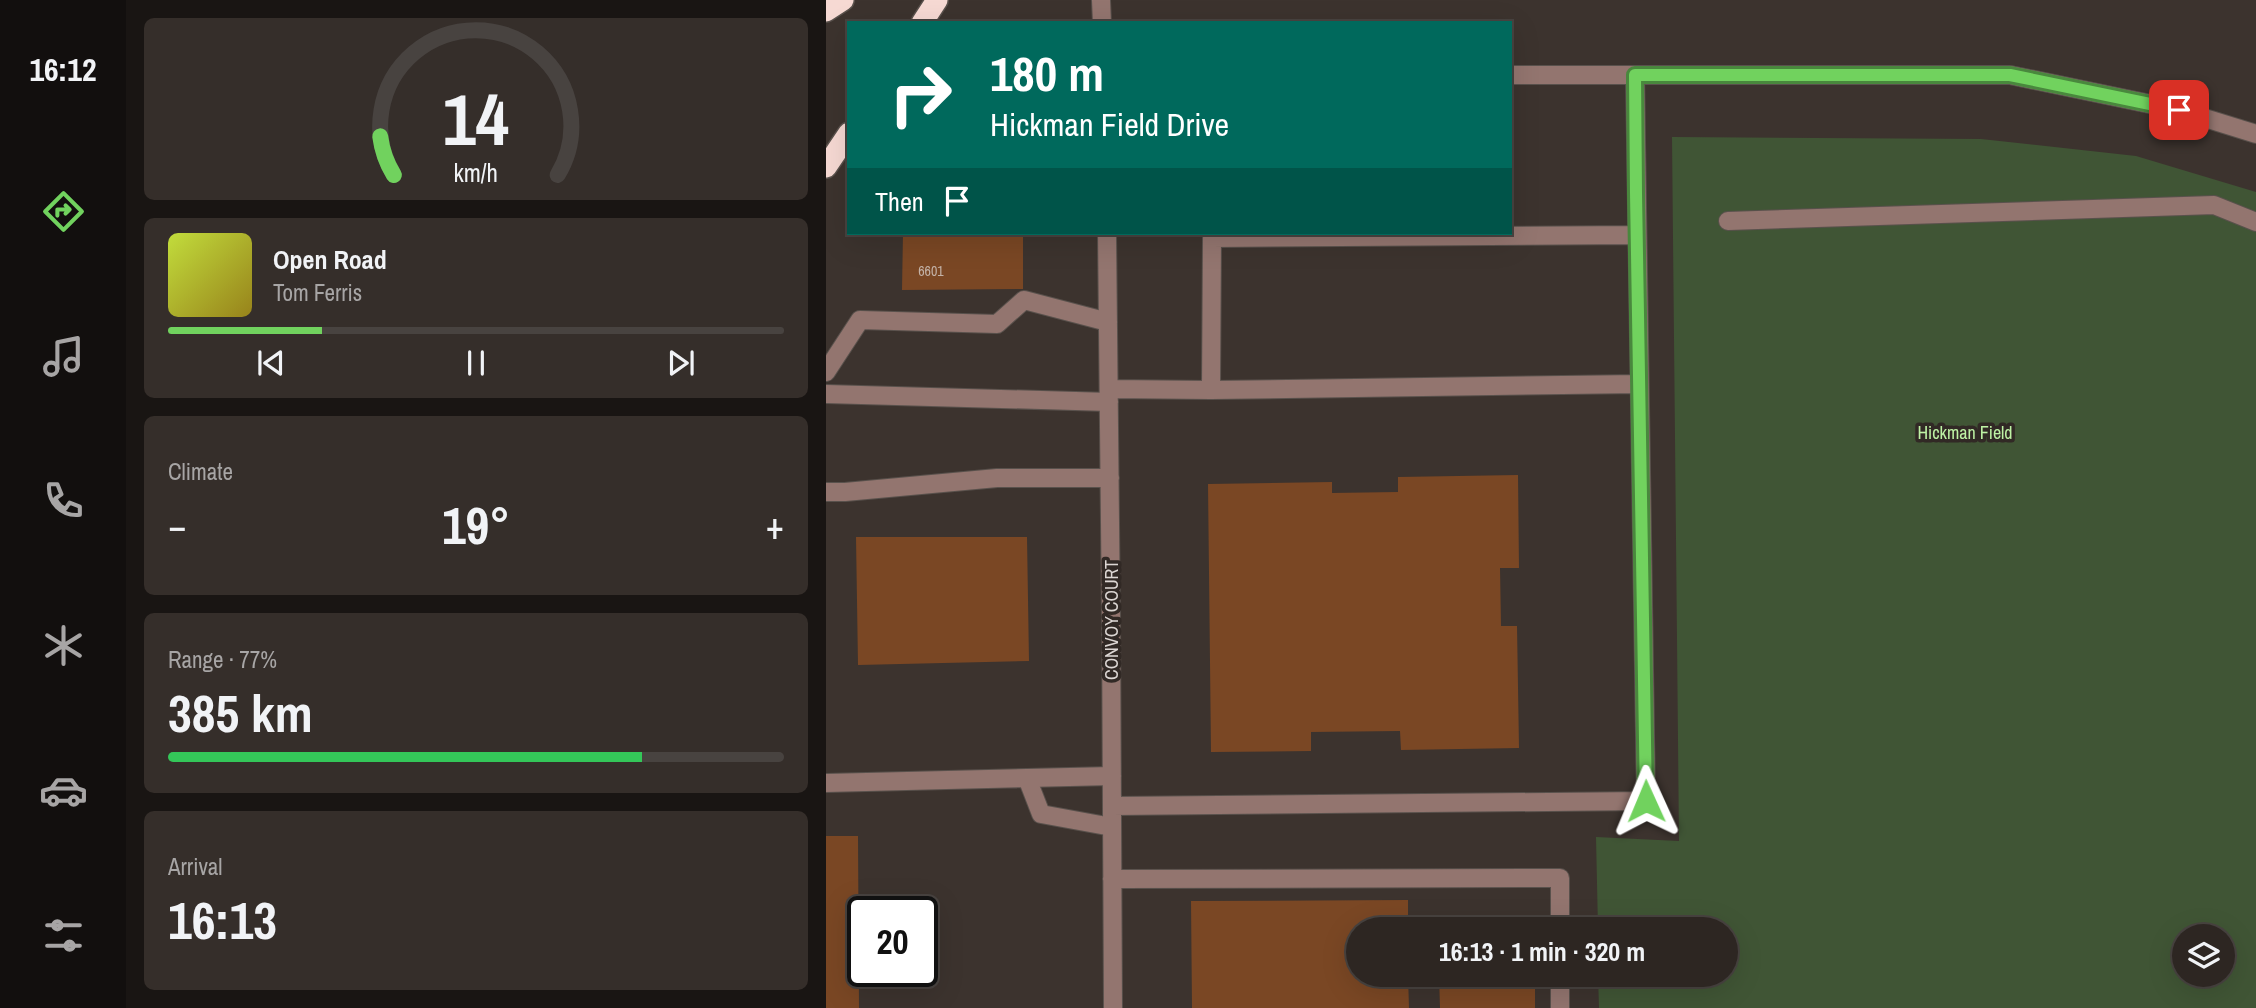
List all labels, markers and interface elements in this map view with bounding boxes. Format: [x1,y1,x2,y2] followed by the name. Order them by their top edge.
[990,40,1104,106] text: 180 m
[29,48,97,91] text: 16:12
[875,49,966,140] icon: right
[443,70,509,168] text: 14
[2149,80,2209,140] pin
[2160,91,2198,129] icon: arrive
[990,103,1229,146] text: Hickman Field Drive
[454,156,498,190] text: km/h
[938,182,976,220] icon: arrive
[875,184,924,219] text: Then
[39,187,88,236] icon: directions
[273,242,387,277] text: Open Road
[918,262,944,280] house number: 6601
[273,277,362,308] text: Tom Ferris
[39,332,88,381] icon: music
[252,344,290,382] icon: previous
[457,344,495,382] icon: pause
[662,344,700,382] icon: next
[1917,420,2013,445] park label: Hickman Field
[168,456,233,487] text: Climate
[39,476,88,525] icon: phone
[442,490,510,560] text: 19°
[168,500,186,551] text: −
[766,500,784,551] text: +
[1099,560,1124,680] street label: CONVOY COURT
[39,621,88,670] icon: climate
[168,644,277,675] text: Range · 77%
[168,678,313,748] text: 385 km
[1609,764,1683,838] position arrow
[39,766,88,815] icon: car
[168,851,223,882] text: Arrival
[168,885,277,955] text: 16:13
[847,896,938,987] speed limit sign: 20
[39,911,88,960] icon: filters
[2172,924,2235,987] map controls
[2172,924,2235,987] button: layers
[1439,934,1645,969] text: 16:13 · 1 min · 320 m

